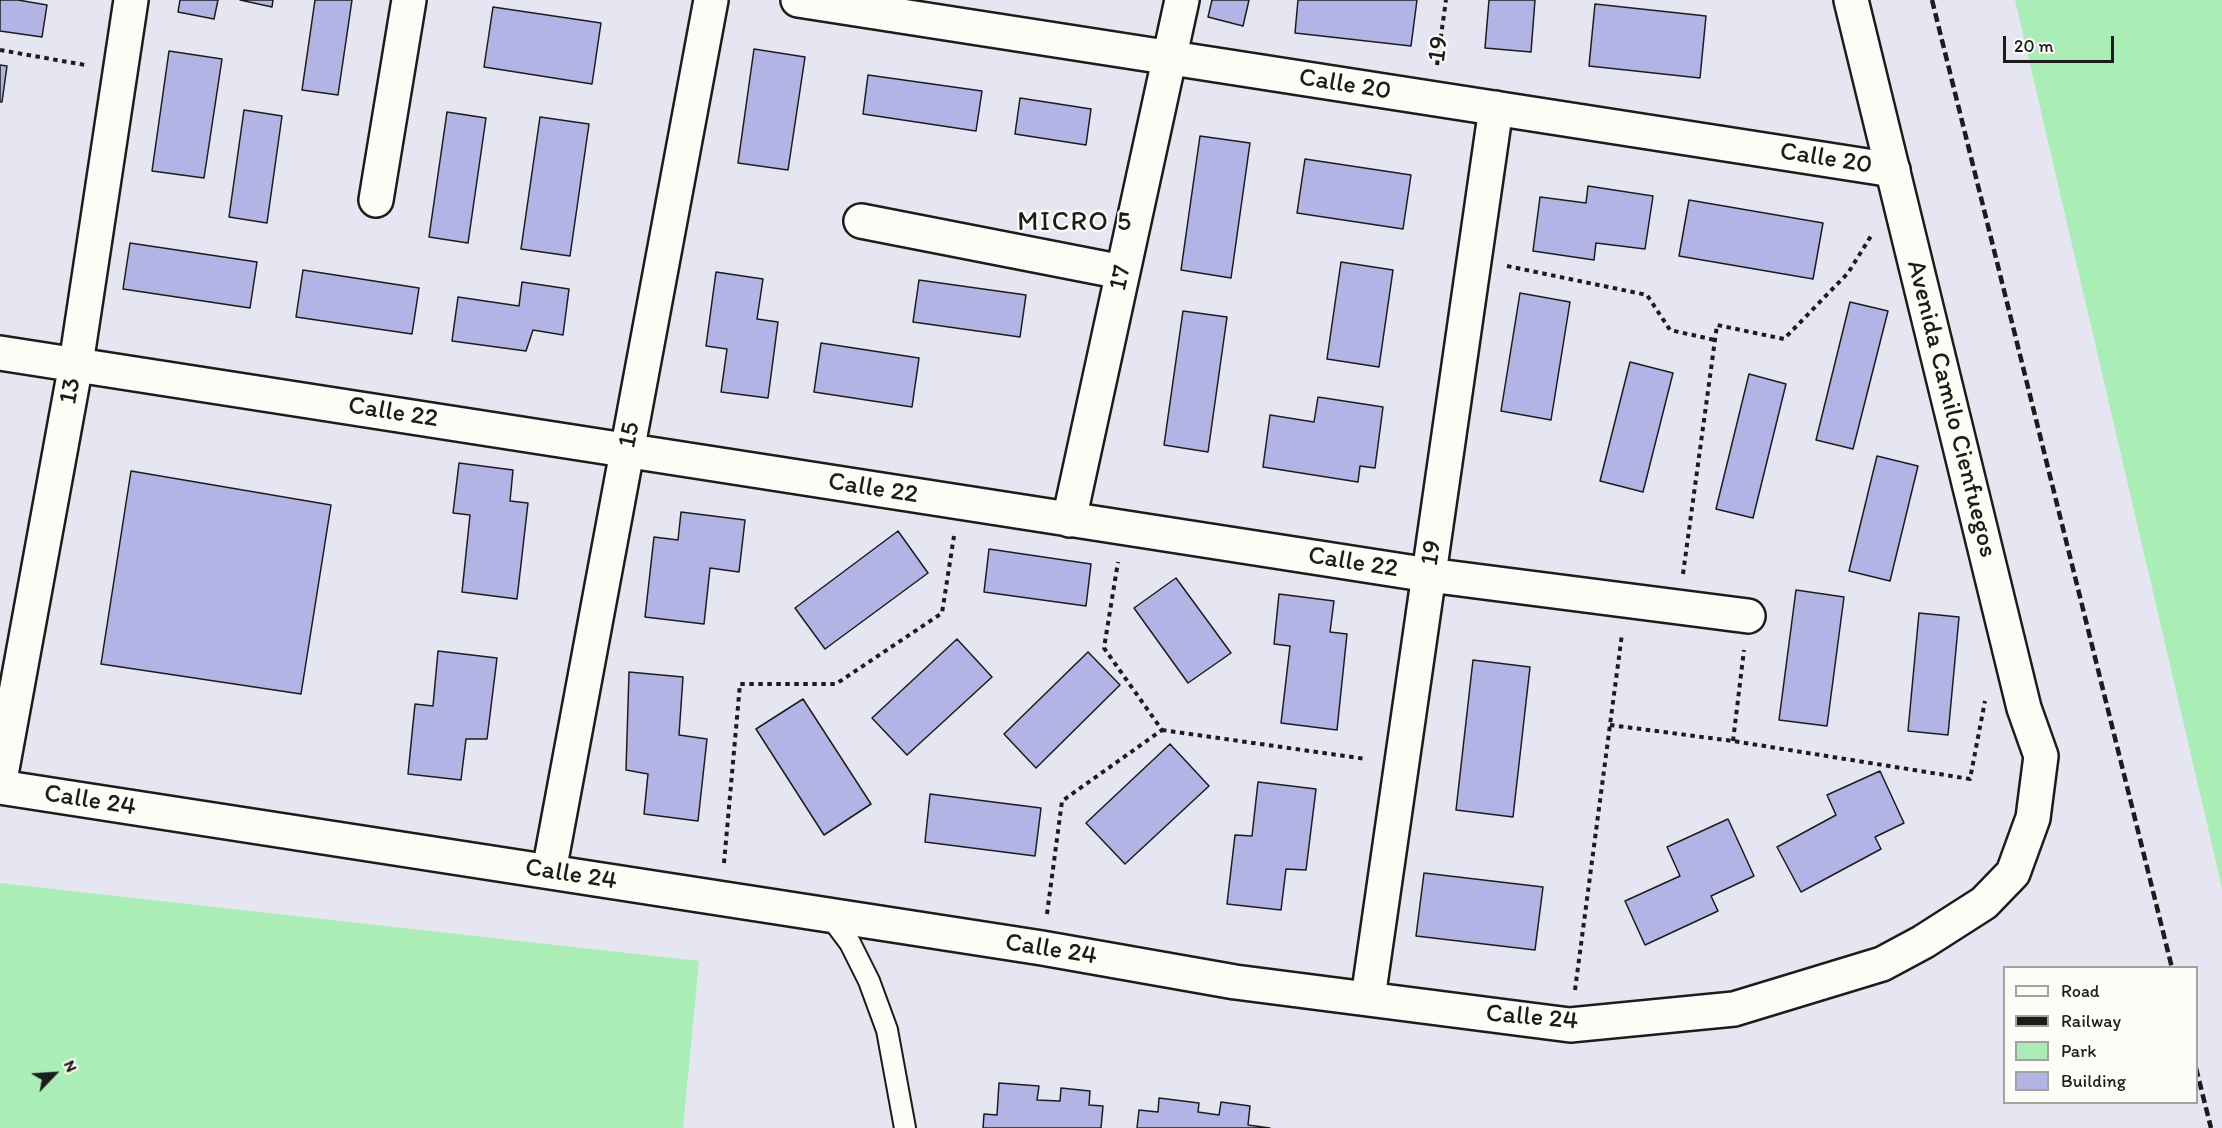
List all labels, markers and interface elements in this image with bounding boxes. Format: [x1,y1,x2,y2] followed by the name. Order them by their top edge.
[2006,24,2117,62] scale bar
[1422,34,1456,64] street label: 19
[2014,35,2054,57] text: 20 m
[1297,62,1393,108] street label: Calle 20
[1778,136,1874,182] street label: Calle 20
[1017,207,1133,239] district label: MICRO 5
[1899,257,2003,561] street label: Avenida Camilo Cienfuegos
[1103,263,1139,293] street label: 17
[53,375,89,407] street label: 13
[346,391,440,435] street label: Calle 22
[612,419,648,451] street label: 15
[826,467,920,511] street label: Calle 22
[1415,538,1449,568] street label: 19
[1306,541,1400,585] street label: Calle 22
[42,778,138,824] street label: Calle 24
[523,852,619,898] street label: Calle 24
[1003,927,1099,973] street label: Calle 24
[2003,966,2198,1104] legend
[2061,980,2100,1002] text: Road
[1485,998,1579,1038] street label: Calle 24
[2061,1010,2121,1032] text: Railway
[2061,1040,2096,1062] text: Park
[24,1044,84,1104] north arrow
[60,1057,82,1075] text: N
[2061,1070,2126,1092] text: Building

